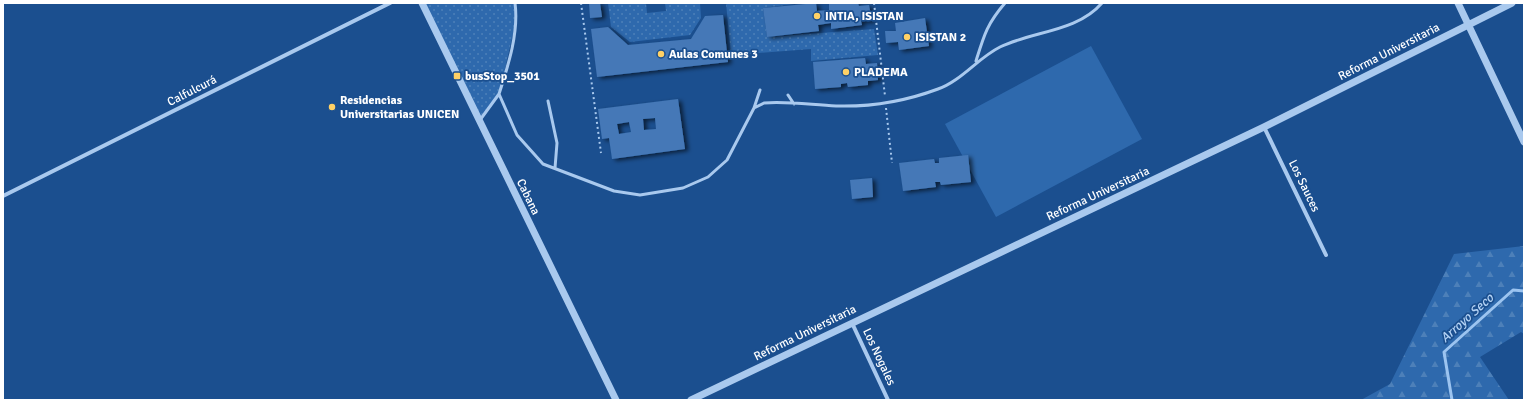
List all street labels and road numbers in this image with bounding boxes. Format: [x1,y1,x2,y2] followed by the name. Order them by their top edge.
[1336,20,1442,84] street label: Reforma Universitaria
[165,72,219,110] street label: Calfulcurá
[1285,157,1323,215] street label: Los Sauces
[1044,164,1152,224] street label: Reforma Universitaria
[513,177,543,217] street label: Cabana
[751,302,859,364] street label: Reforma Universitaria
[859,326,899,388] street label: Los Nogales

